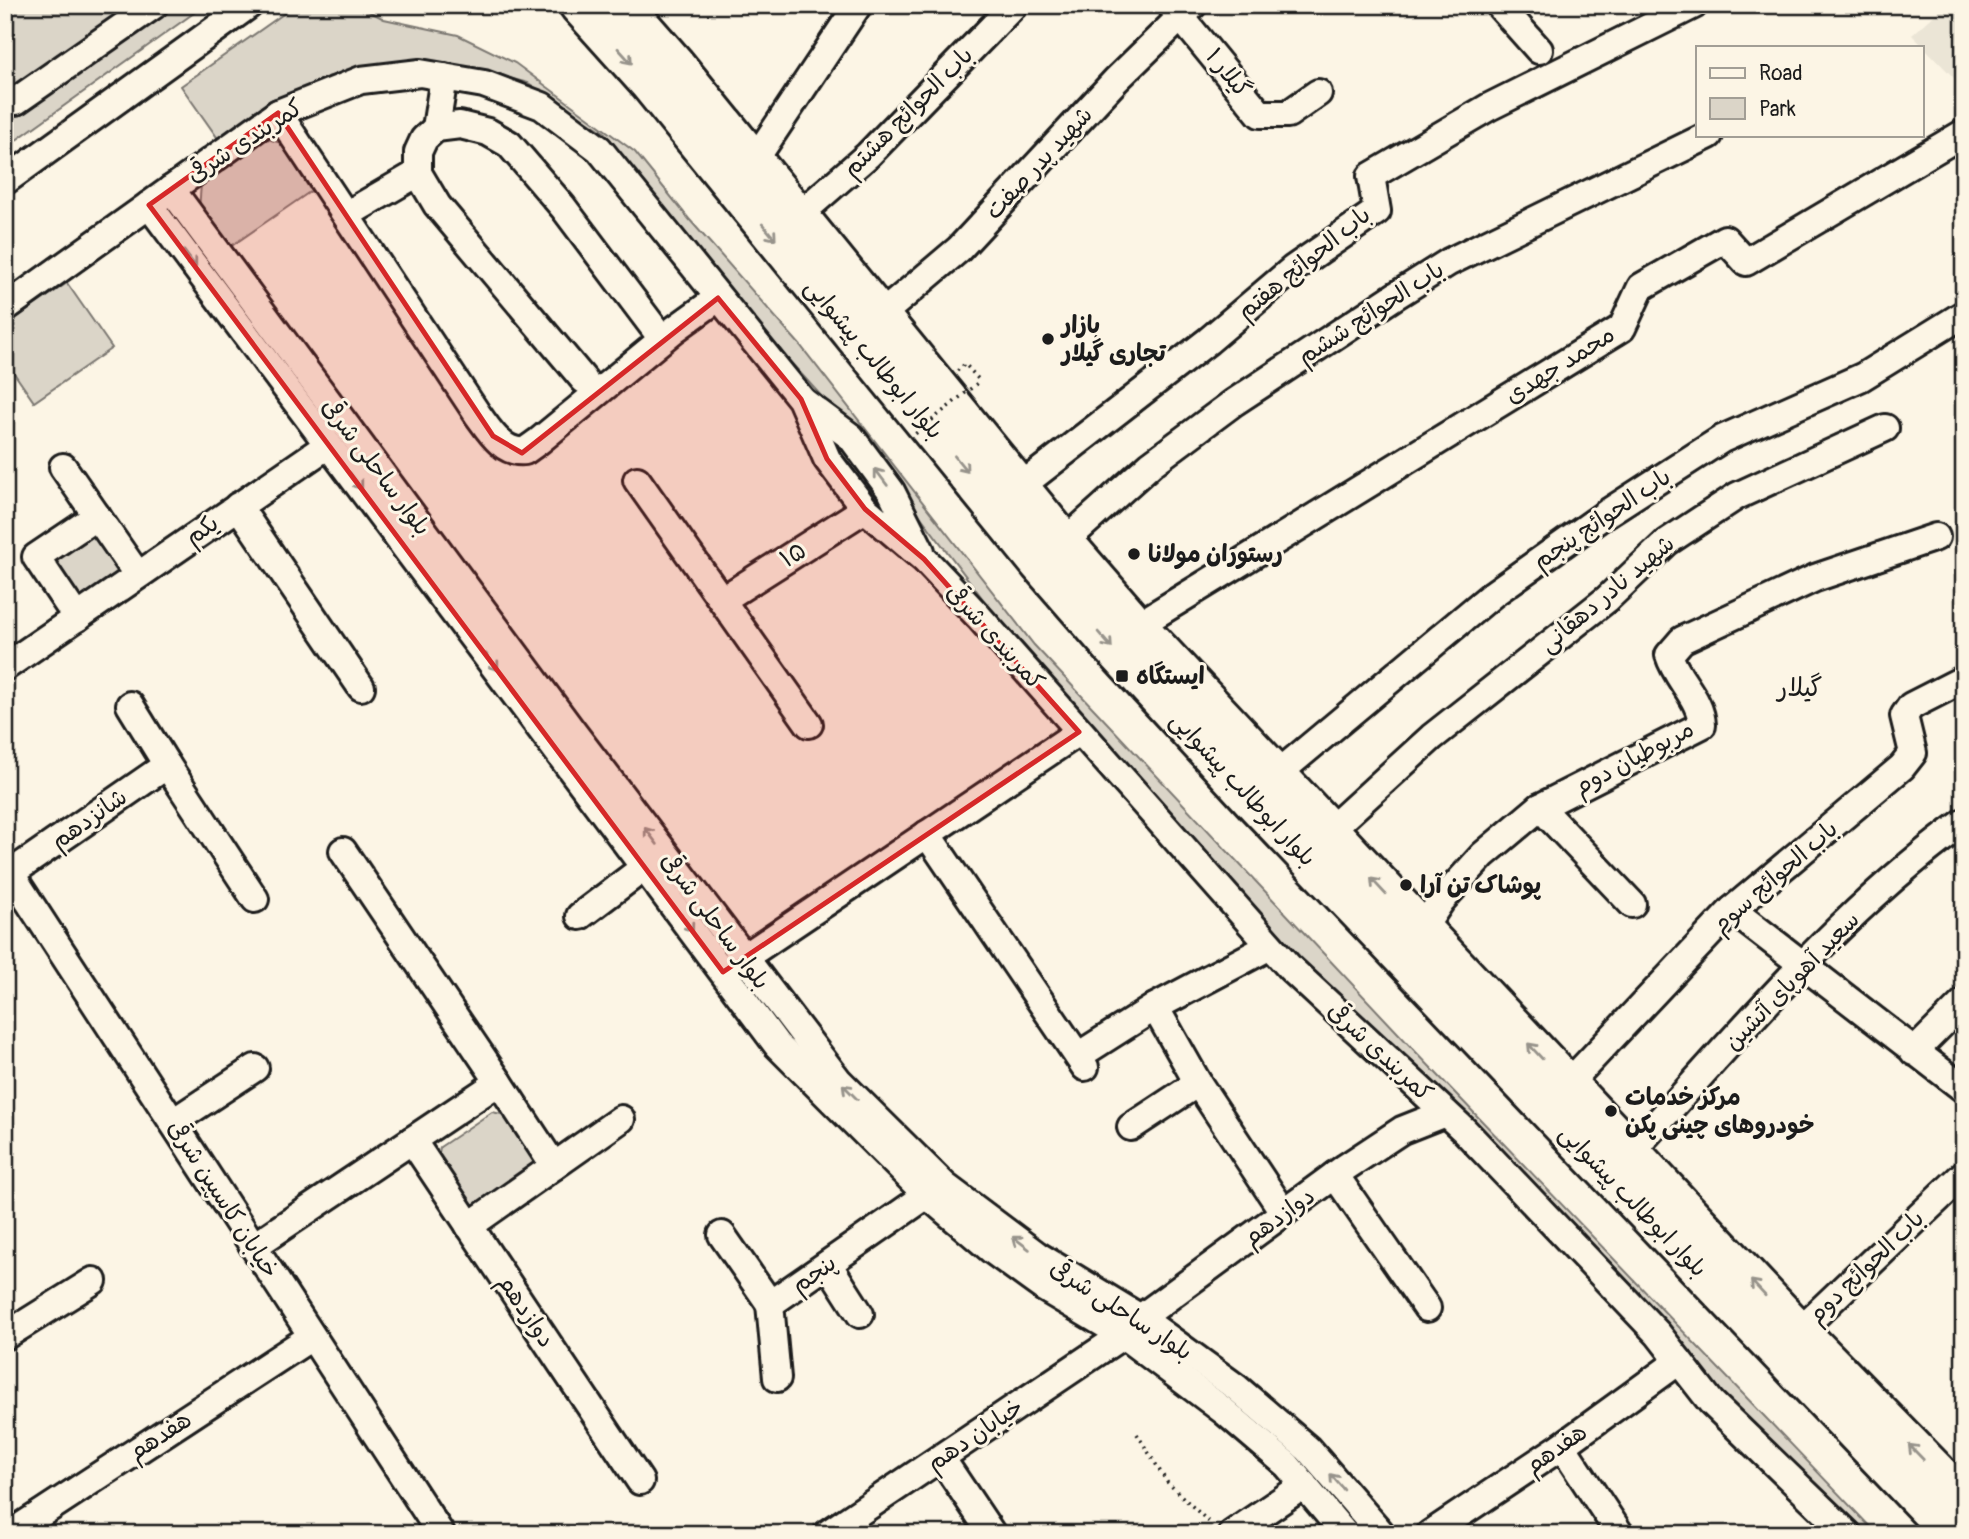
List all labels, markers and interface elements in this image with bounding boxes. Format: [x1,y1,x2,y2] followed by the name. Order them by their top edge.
[837,41,981,185] street label: باب الحوائج هشتم
[1199,42,1257,104] street label: گیلار ۱
[1696,46,1924,136] legend
[617,47,633,65] one-way arrow
[1759,60,1803,87] text: Road
[181,92,309,189] street label: کمربندی شرقی
[1759,96,1796,123] text: Park
[979,100,1099,226] street label: شهید پدر صفت
[1231,200,1378,328] street label: باب الحوائج هفتم
[761,223,777,241] one-way arrow
[182,250,197,269] one-way arrow
[1292,255,1451,374] street label: باب الحوائج ششم
[798,273,950,445] street label: بلوار ابوطالب پیشوایی
[1060,311,1167,368] place label: بازار تجاری گیلار
[1500,320,1620,410] street label: محمد جهدی
[1040,331,1056,347] marker: بازار تجاری گیلار
[315,392,438,541] street label: بلوار ساحلی شرقی
[953,454,969,472] one-way arrow
[1527,462,1678,578] street label: باب الحوائج پنجم
[874,468,888,487] one-way arrow
[348,471,363,490] one-way arrow
[180,508,226,554] street label: یکم
[1534,529,1680,659] street label: شهید نادر دهقانی
[775,536,811,574] street label: ۱۵
[1148,540,1283,570] place label: رستوران مولانا
[1126,546,1142,562] marker: رستوران مولانا
[940,577,1051,696] street label: کمربندی شرقی
[1097,630,1113,648] one-way arrow
[485,653,500,671] one-way arrow
[1136,661,1205,691] place label: ایستگاه
[1114,668,1130,684] marker: ایستگاه
[1776,672,1822,704] district label: گیلار
[1164,706,1322,872] street label: بلوار ابوطالب پیشوایی
[1569,714,1701,805] street label: مربوطیان دوم
[45,782,134,858] street label: شانزدهم
[1706,814,1846,942] street label: باب الحوائج سوم
[643,827,658,845] one-way arrow
[654,846,777,995] street label: بلوار ساحلی شرقی
[1420,871,1541,900] place label: پوشاک تن آرا
[1398,877,1414,893] marker: پوشاک تن آرا
[1370,878,1387,895] one-way arrow
[1718,905,1866,1057] street label: سعید آهوپای آتشین
[680,913,694,932] one-way arrow
[1322,995,1439,1108] street label: کمربندی شرقی
[1526,1043,1543,1060] one-way arrow
[1625,1083,1815,1141] place label: مرکز خدمات خودروهای چینی پکن
[842,1084,859,1101] one-way arrow
[1603,1103,1619,1119] marker: مرکز خدمات خودروهای چینی پکن
[161,1114,286,1283] street label: خیابان کاسپین شرقی
[1553,1119,1713,1283] street label: بلوار ابوطالب پیشوایی
[1237,1181,1322,1255] street label: دوازدهم
[1802,1204,1933,1333] street label: باب الحوائج دوم
[1012,1235,1030,1250] one-way arrow
[786,1248,844,1302] street label: پنجم
[1044,1252,1198,1367] street label: بلوار ساحلی شرقی
[489,1269,561,1355] street label: دوازدهم
[1750,1279,1766,1297] one-way arrow
[921,1392,1030,1480] street label: خیابان دهم
[123,1405,199,1470] street label: هفدهم
[1519,1417,1594,1483] street label: هفدهم
[1908,1443,1925,1460] one-way arrow
[1329,1474,1345,1492] one-way arrow

